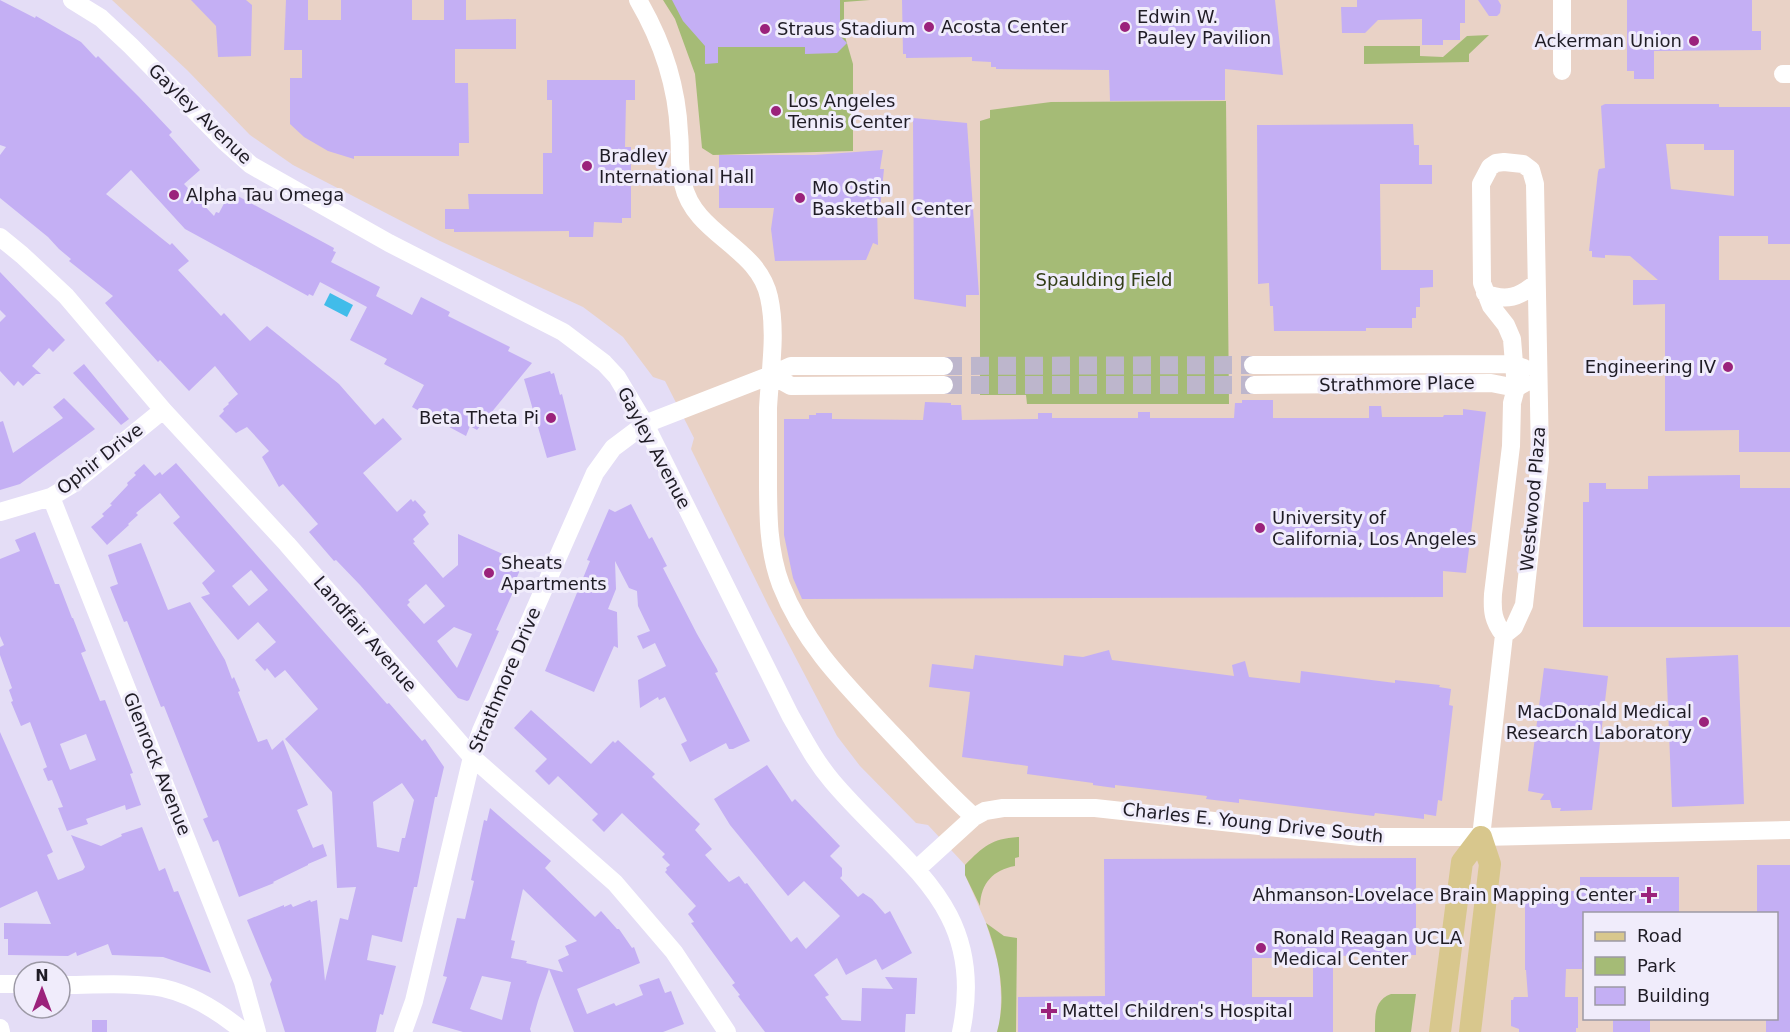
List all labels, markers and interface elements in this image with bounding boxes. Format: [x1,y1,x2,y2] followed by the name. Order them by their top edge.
[1137,6,1271,48] place label: Edwin W. Pauley Pavilion
[941,16,1068,37] place label: Acosta Center
[777,18,915,39] place label: Straus Stadium
[922,20,936,34] marker: Acosta Center
[1118,20,1132,34] marker: Edwin W. Pauley Pavilion
[758,22,772,36] marker: Straus Stadium
[1534,30,1682,51] place label: Ackerman Union
[1687,34,1701,48] marker: Ackerman Union
[145,59,256,168] street label: Gayley Avenue
[787,90,911,132] place label: Los Angeles Tennis Center
[769,104,783,118] marker: Los Angeles Tennis Center
[599,145,754,187] place label: Bradley International Hall
[580,159,594,173] marker: Bradley International Hall
[812,177,972,219] place label: Mo Ostin Basketball Center
[186,184,344,205] place label: Alpha Tau Omega
[167,188,181,202] marker: Alpha Tau Omega
[793,191,807,205] marker: Mo Ostin Basketball Center
[1036,269,1172,290] park label: Spaulding Field
[1585,356,1717,377] place label: Engineering IV
[1721,360,1735,374] marker: Engineering IV
[1319,372,1475,395] street label: Strathmore Place
[613,383,695,512] street label: Gayley Avenue
[419,407,539,428] place label: Beta Theta Pi
[544,411,558,425] marker: Beta Theta Pi
[53,419,147,499] street label: Ophir Drive
[1516,426,1549,572] street label: Westwood Plaza
[1272,507,1476,549] place label: University of California, Los Angeles
[1253,521,1267,535] marker: University of California, Los Angeles
[501,552,607,594] place label: Sheats Apartments
[482,566,496,580] marker: Sheats Apartments
[309,572,421,696] street label: Landfair Avenue
[464,604,545,756] street label: Strathmore Drive
[119,689,196,838] street label: Glenrock Avenue
[1506,701,1692,743] place label: MacDonald Medical Research Laboratory
[1697,715,1711,729] marker: MacDonald Medical Research Laboratory
[1122,798,1384,847] street label: Charles E. Young Drive South
[1252,884,1637,905] place label: Ahmanson-Lovelace Brain Mapping Center
[1640,886,1658,904] marker: Ahmanson-Lovelace Brain Mapping Center
[1583,912,1778,1020] legend
[1637,925,1682,946] text: Road
[1273,927,1463,969] place label: Ronald Reagan UCLA Medical Center
[1254,941,1268,955] marker: Ronald Reagan UCLA Medical Center
[1637,955,1676,976] text: Park
[12,960,72,1020] north arrow
[35,966,49,985] text: N
[1637,985,1710,1006] text: Building
[1062,1000,1293,1021] place label: Mattel Children's Hospital
[1040,1002,1058,1020] marker: Mattel Children's Hospital

